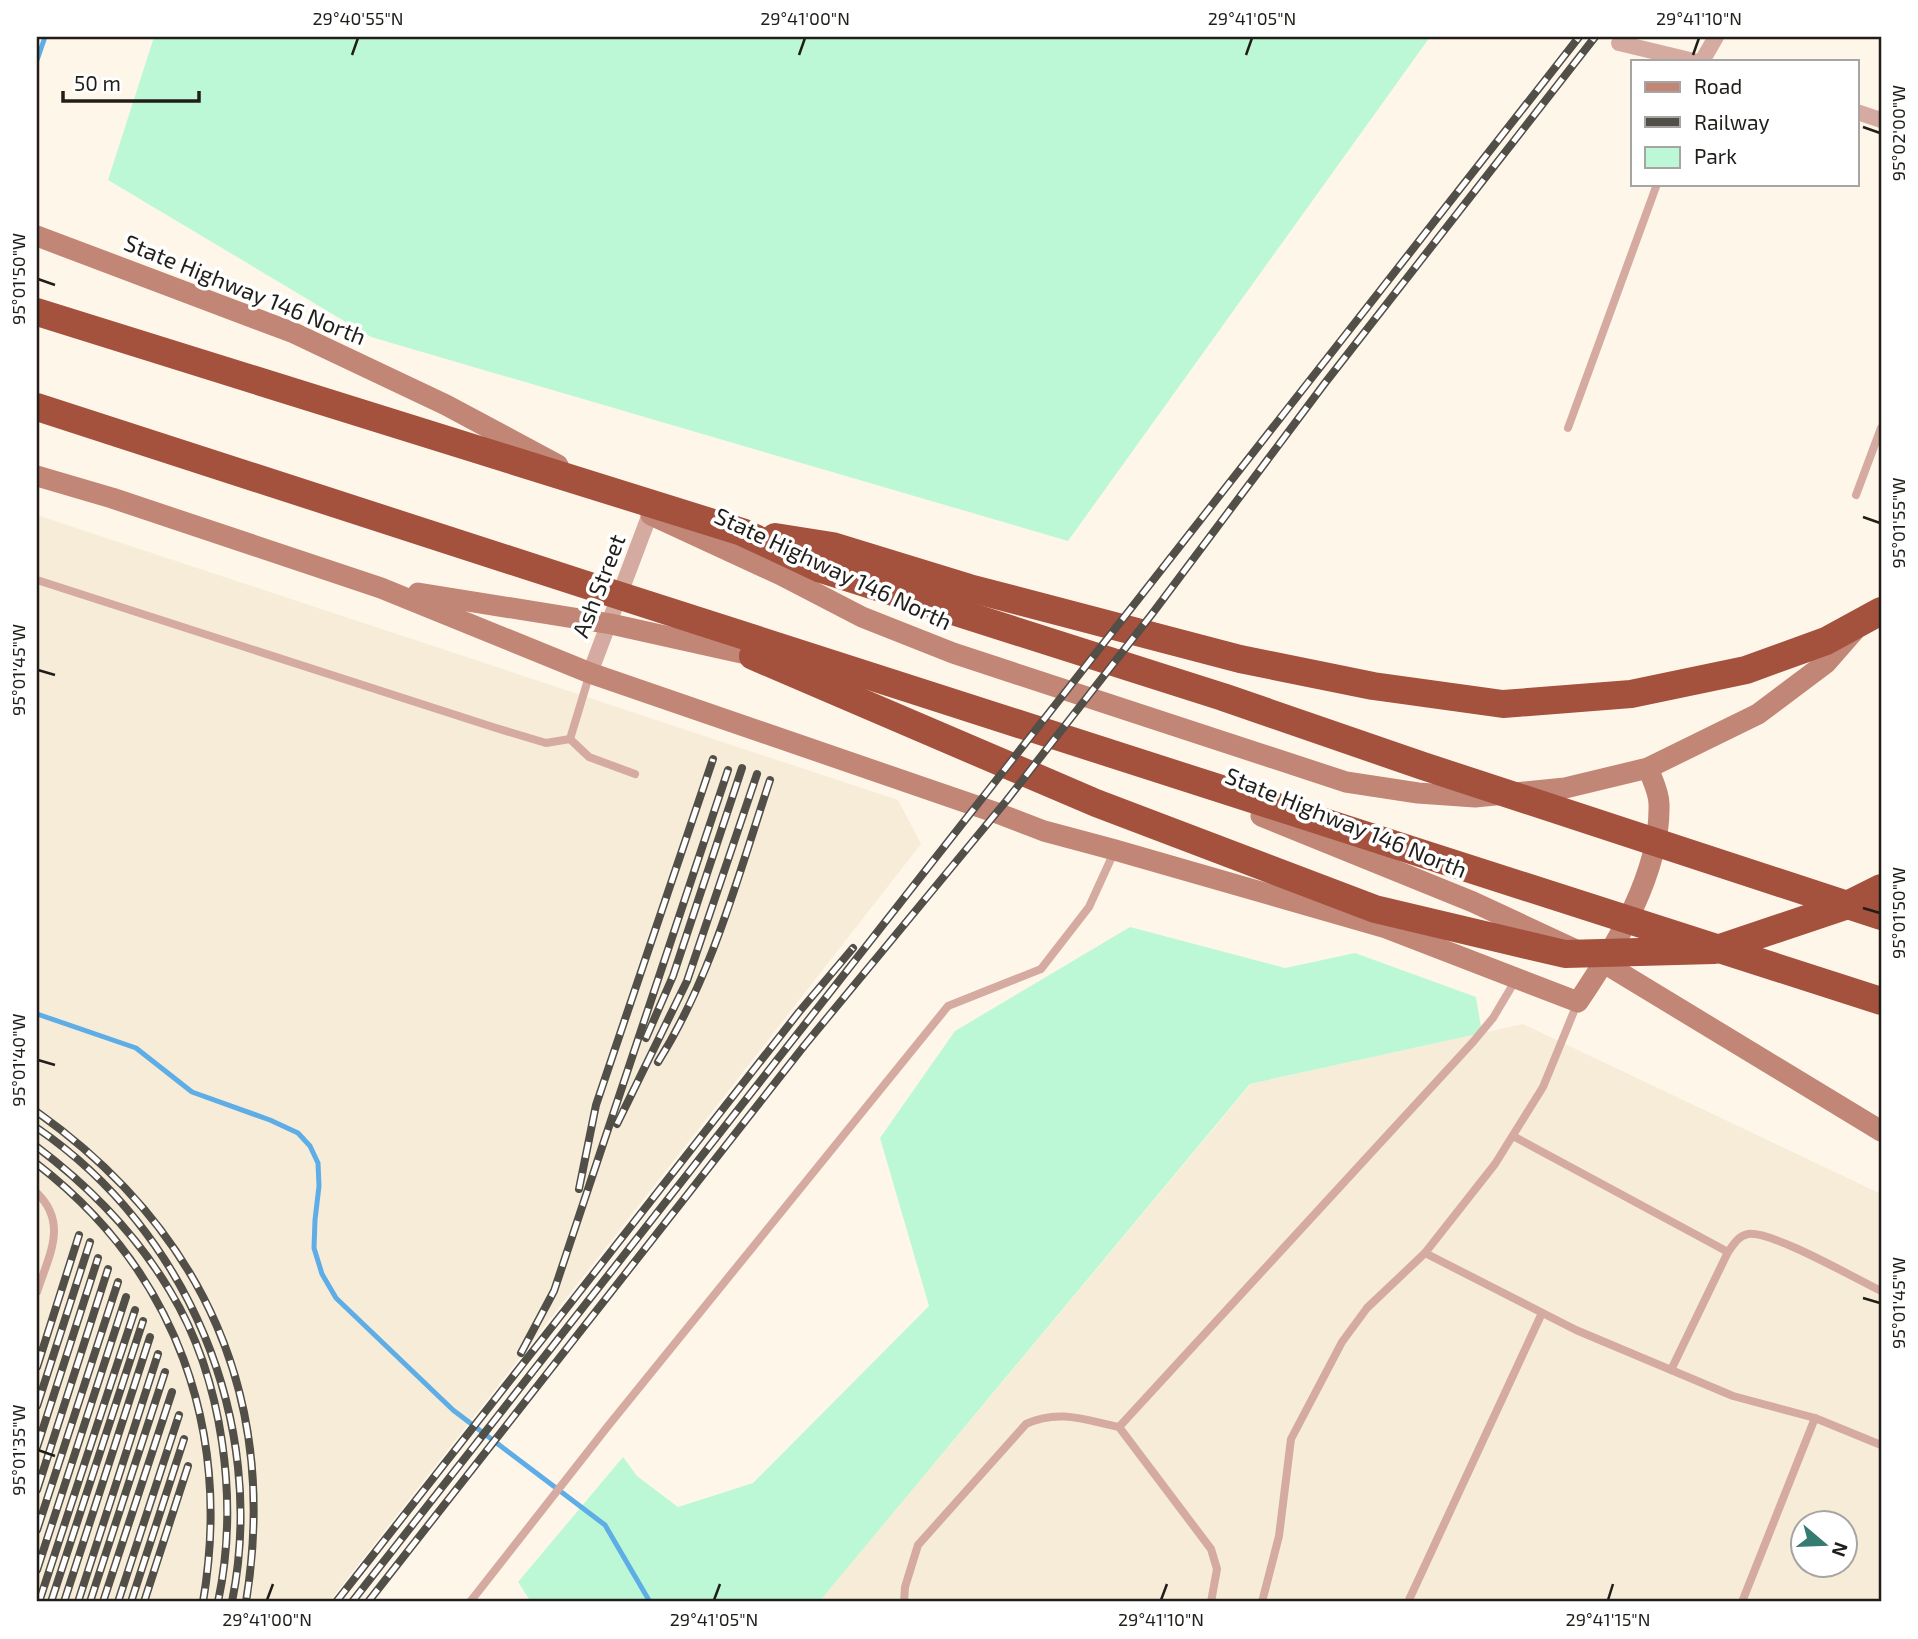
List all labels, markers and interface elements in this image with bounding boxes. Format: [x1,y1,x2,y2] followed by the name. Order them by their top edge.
[313,7,403,29] text: 29°40'55"N
[760,7,850,29] text: 29°41'00"N
[1208,7,1296,29] text: 29°41'05"N
[1656,7,1742,29] text: 29°41'10"N
[63,60,200,104] scale bar
[1631,60,1858,186] legend
[74,70,121,95] text: 50 m
[1694,73,1742,98] text: Road
[1887,85,1909,181] text: 95°02'00"W
[1694,109,1770,134] text: Railway
[1694,143,1737,168] text: Park
[120,228,370,350] street label: State Highway 146 North
[7,233,29,325] text: 95°01'50"W
[1887,478,1909,568] text: 95°01'55"W
[711,501,956,635] street label: State Highway 146 North
[566,530,631,641] street label: Ash Street
[7,624,29,716] text: 95°01'45"W
[1221,761,1471,883] street label: State Highway 146 North
[1887,867,1909,959] text: 95°01'50"W
[7,1013,29,1107] text: 95°01'40"W
[1887,1257,1909,1349] text: 95°01'45"W
[7,1404,29,1496] text: 95°01'35"W
[1788,1510,1858,1580] north arrow
[1827,1539,1854,1560] text: N
[222,1608,312,1630] text: 29°41'00"N
[670,1608,758,1630] text: 29°41'05"N
[1118,1608,1204,1630] text: 29°41'10"N
[1566,1608,1650,1630] text: 29°41'15"N

